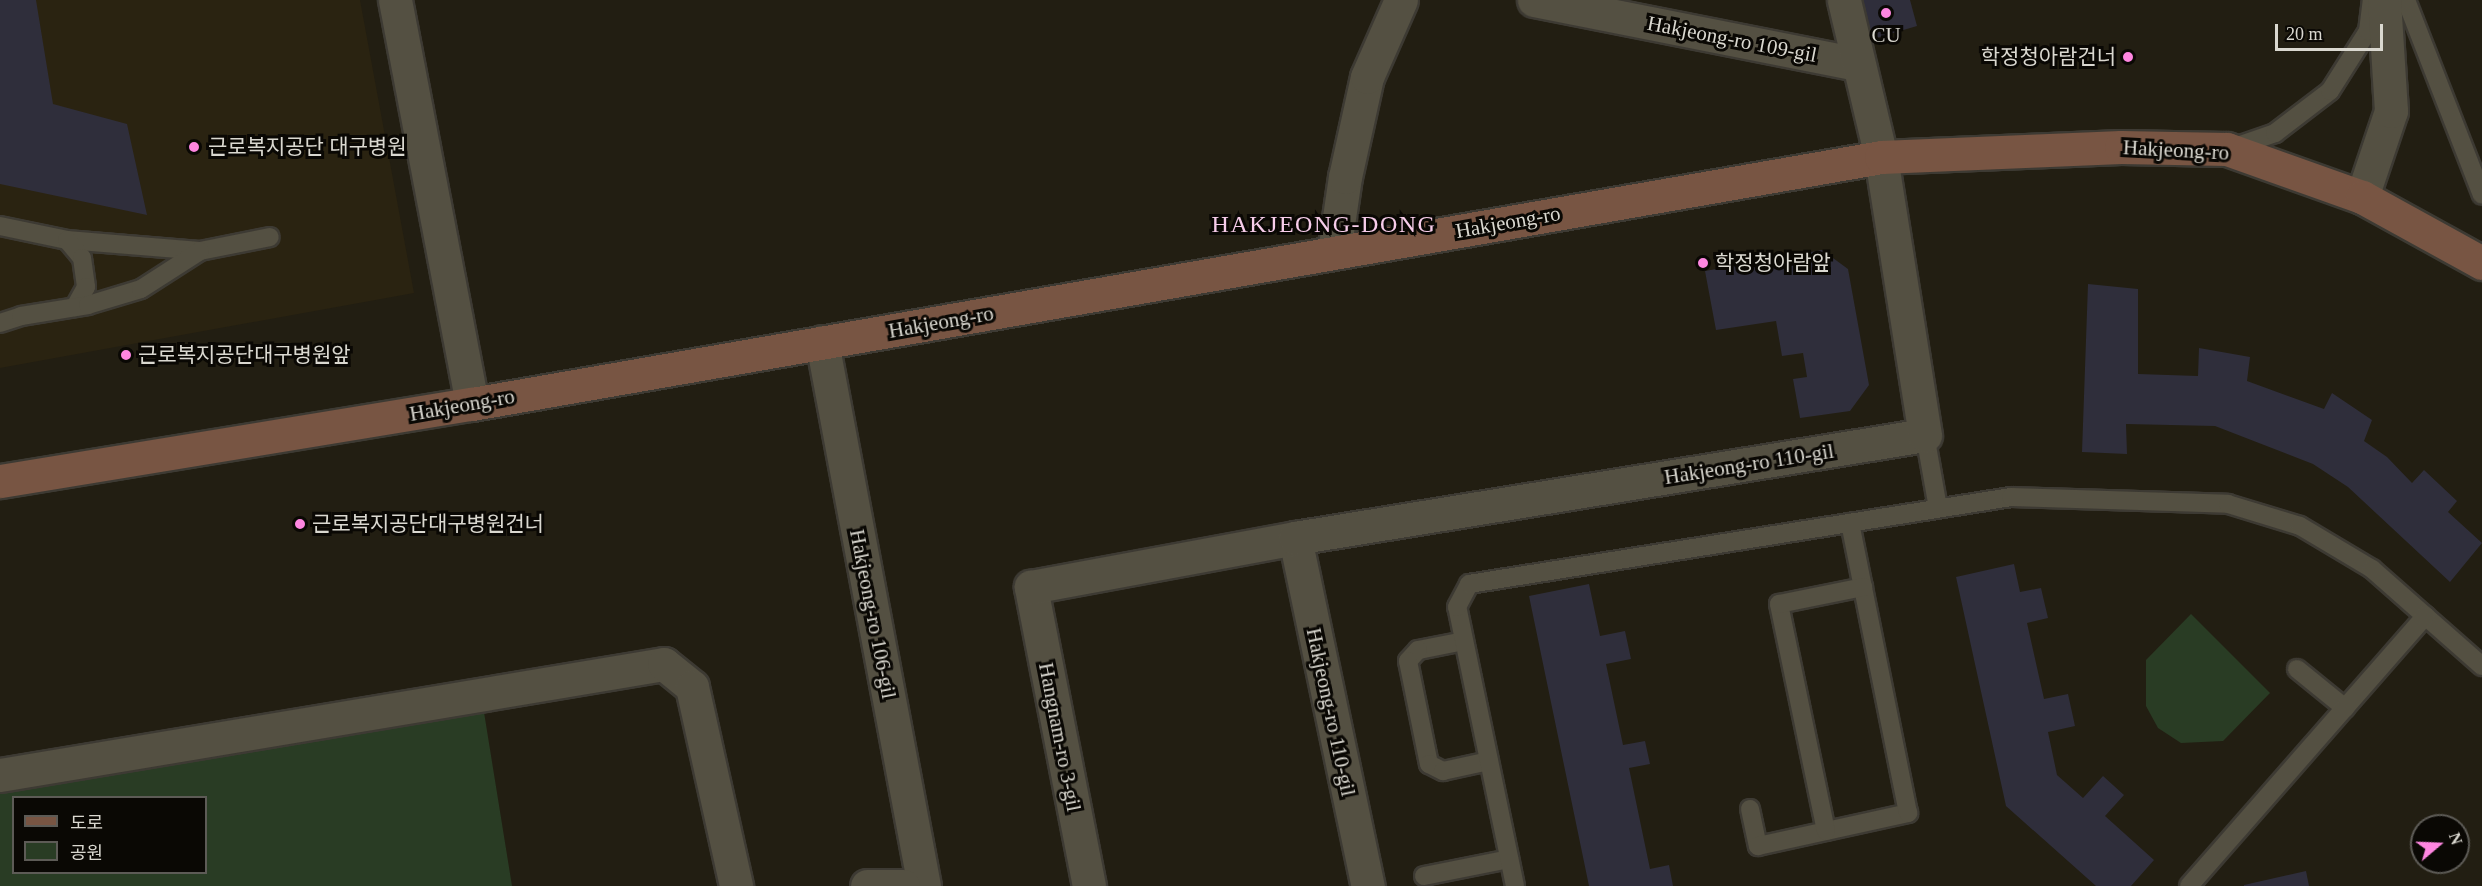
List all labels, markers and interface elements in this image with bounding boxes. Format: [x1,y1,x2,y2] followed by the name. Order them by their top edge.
[1879,6,1893,20] marker: CU
[1645,10,1819,68] street label: Hakjeong-ro 109-gil
[2278,12,2386,50] scale bar
[1871,22,1901,48] place label: CU
[2286,24,2323,44] text: 20 m
[1981,44,2116,70] place label: 학정청아람건너
[2121,50,2135,64] marker: 학정청아람건너
[208,134,406,160] place label: 근로복지공단 대구병원
[2122,135,2230,165] street label: Hakjeong-ro
[185,138,203,156] marker: 근로복지공단 대구병원
[1454,200,1562,244] street label: Hakjeong-ro
[1212,211,1436,239] district label: HAKJEONG-DONG
[1715,250,1831,276] place label: 학정청아람앞
[1696,256,1710,270] marker: 학정청아람앞
[887,300,995,344] street label: Hakjeong-ro
[138,342,351,368] place label: 근로복지공단대구병원앞
[119,348,133,362] marker: 근로복지공단대구병원앞
[408,383,516,427] street label: Hakjeong-ro
[1662,438,1836,490] street label: Hakjeong-ro 110-gil
[312,511,544,537] place label: 근로복지공단대구병원건너
[293,517,307,531] marker: 근로복지공단대구병원건너
[844,527,902,701] street label: Hakjeong-ro 106-gil
[1301,626,1361,798] street label: Hakjeong-ro 110-gil
[1033,660,1087,814] street label: Hangnam-ro 3-gil
[12,796,207,874] legend
[70,813,103,833] text: 도로
[2410,814,2470,874] north arrow
[2446,830,2466,847] text: N
[70,843,103,863] text: 공원

